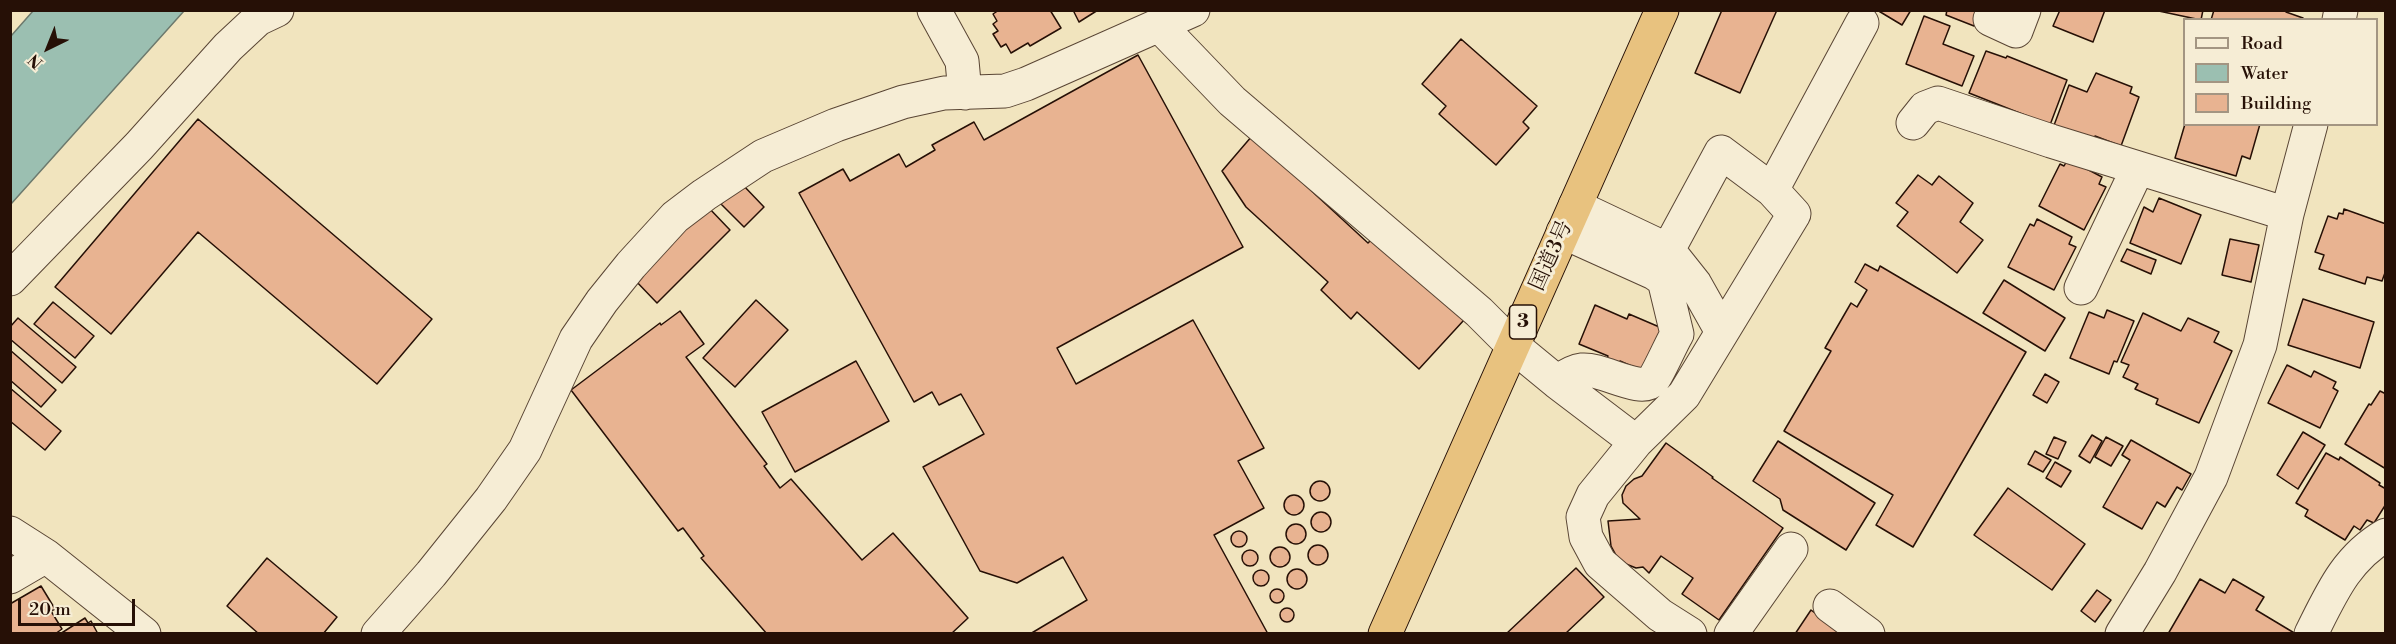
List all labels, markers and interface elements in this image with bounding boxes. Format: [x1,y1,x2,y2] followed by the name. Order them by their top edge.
[18,18,78,78] north arrow
[2183,18,2378,126] legend
[2241,32,2283,55] text: Road
[24,50,47,73] text: N
[2241,62,2288,85] text: Water
[2241,92,2311,115] text: Building
[1525,217,1579,295] street label: 国道3号
[1510,305,1537,339] road number: 3
[21,587,138,625] scale bar
[29,598,71,621] text: 20 m

